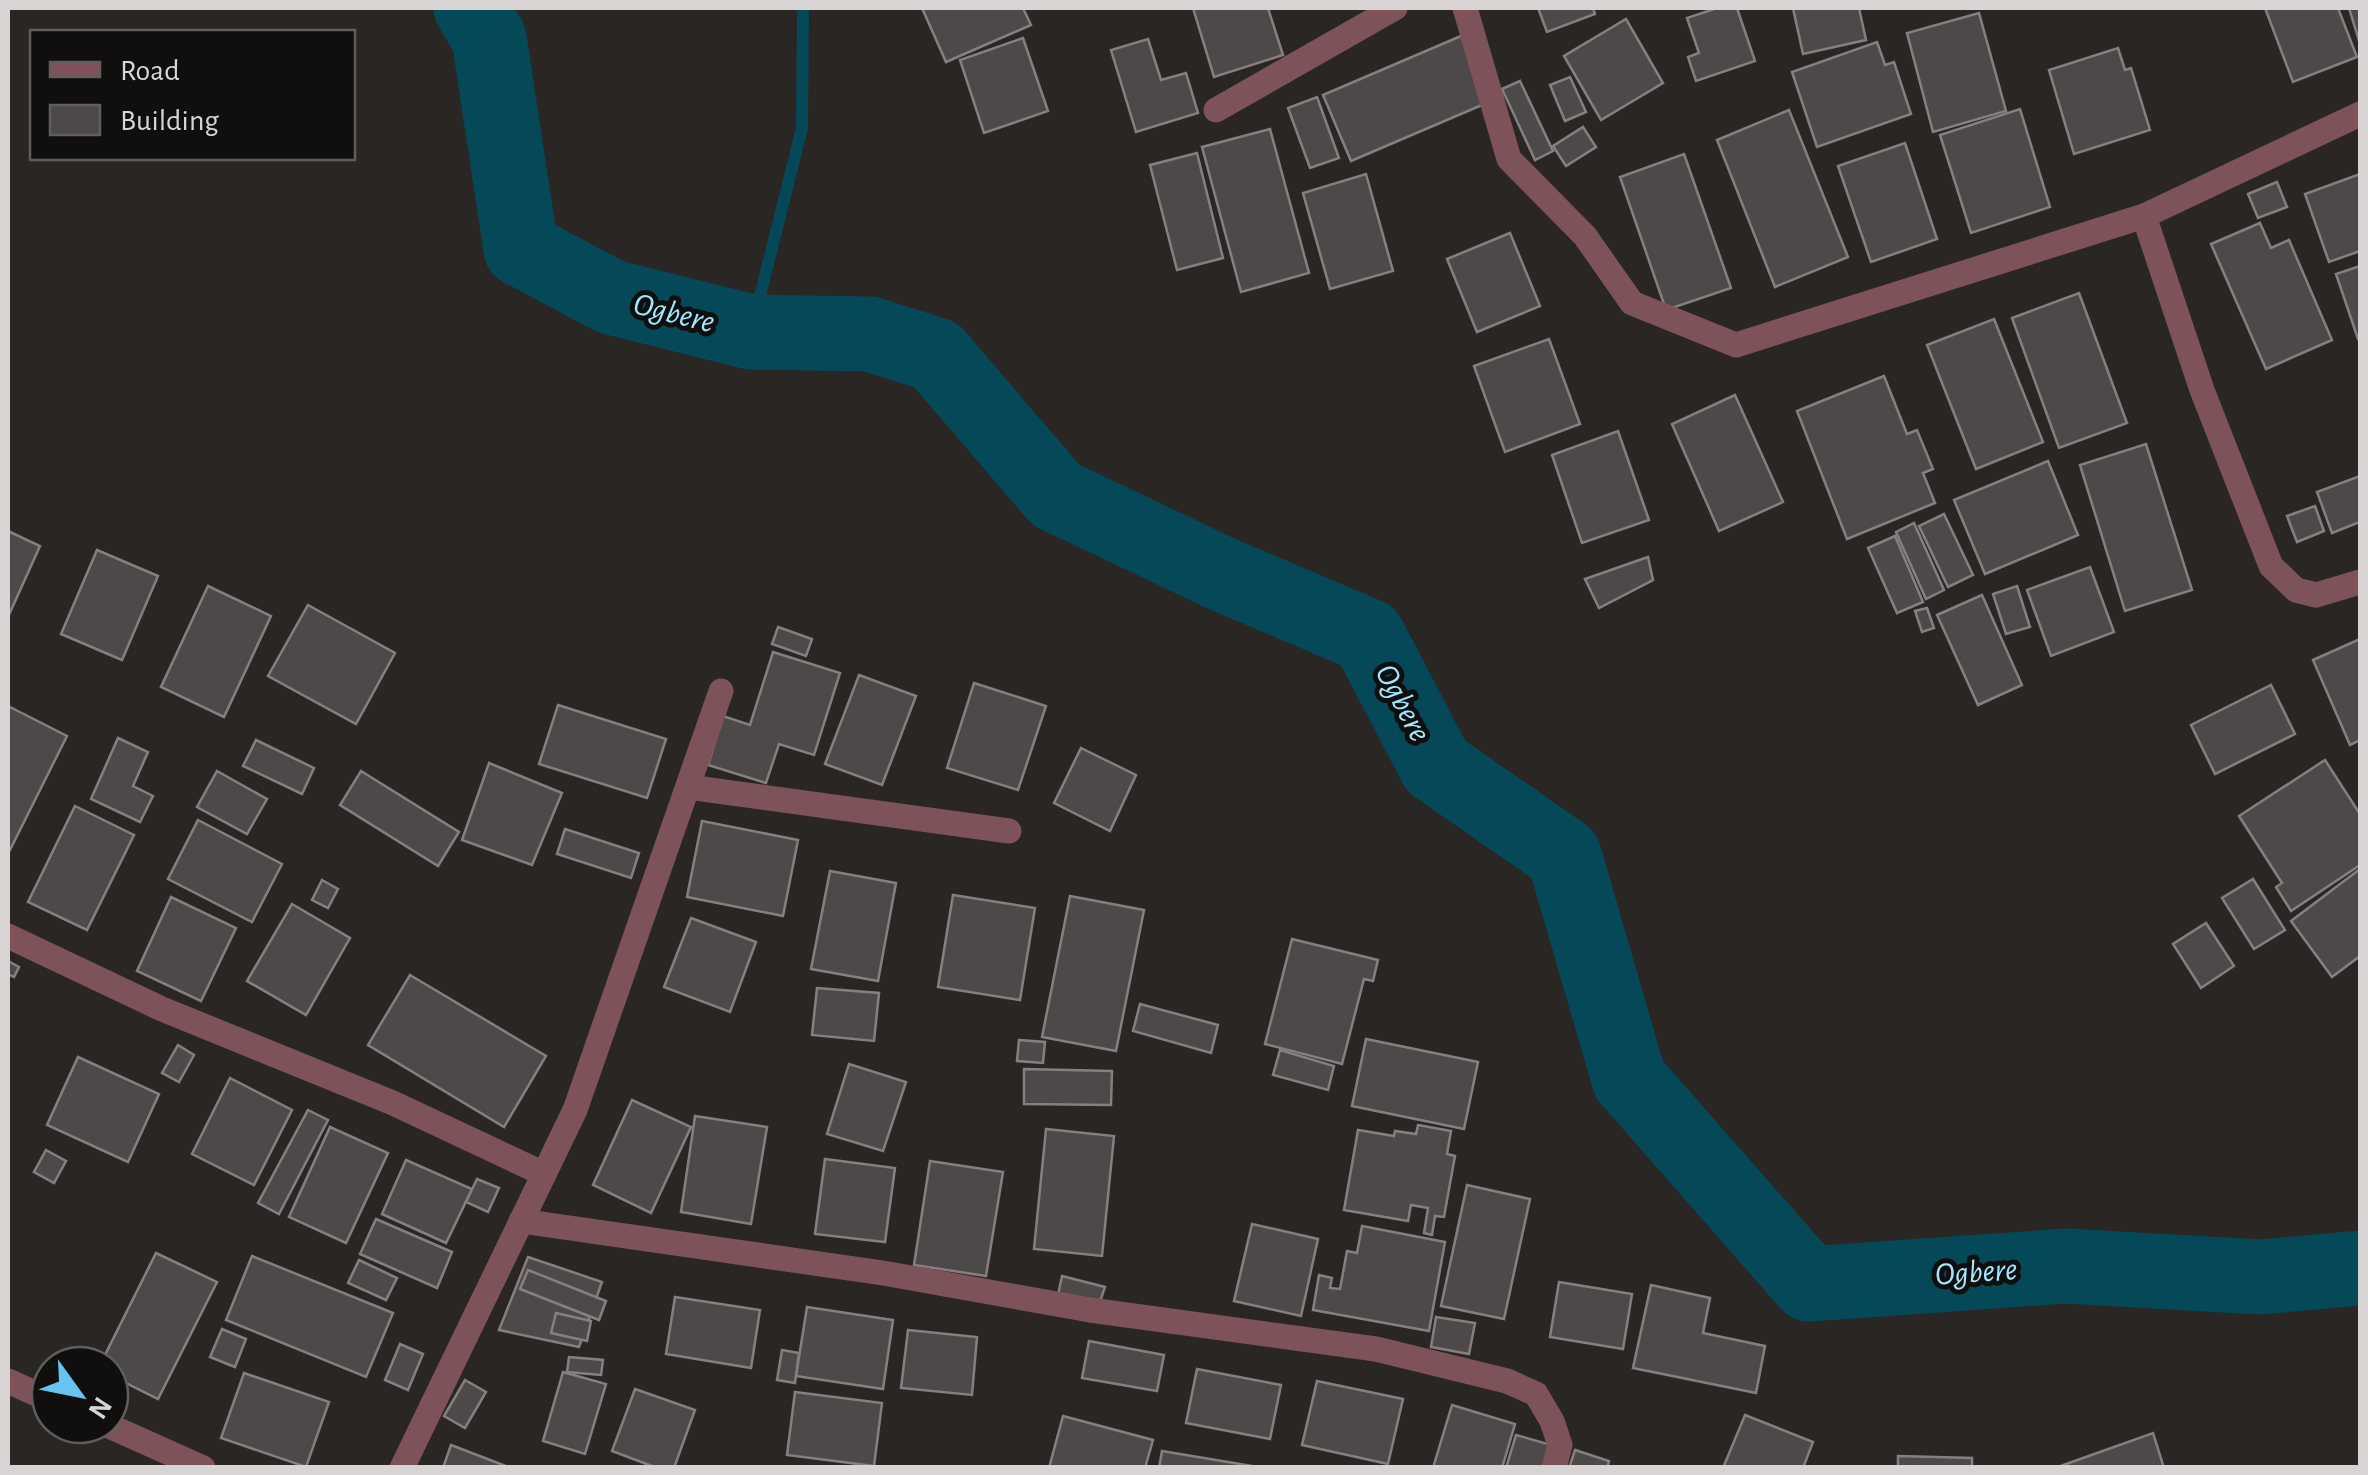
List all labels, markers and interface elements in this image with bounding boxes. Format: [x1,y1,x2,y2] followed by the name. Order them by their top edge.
[30,30,355,160] legend
[120,56,180,86] text: Road
[120,106,219,136] text: Building
[630,288,718,338] water label: Ogbere
[1370,659,1436,747] water label: Ogbere
[1934,1253,2018,1291] water label: Ogbere
[30,1345,130,1445] north arrow
[82,1392,116,1423] text: N

